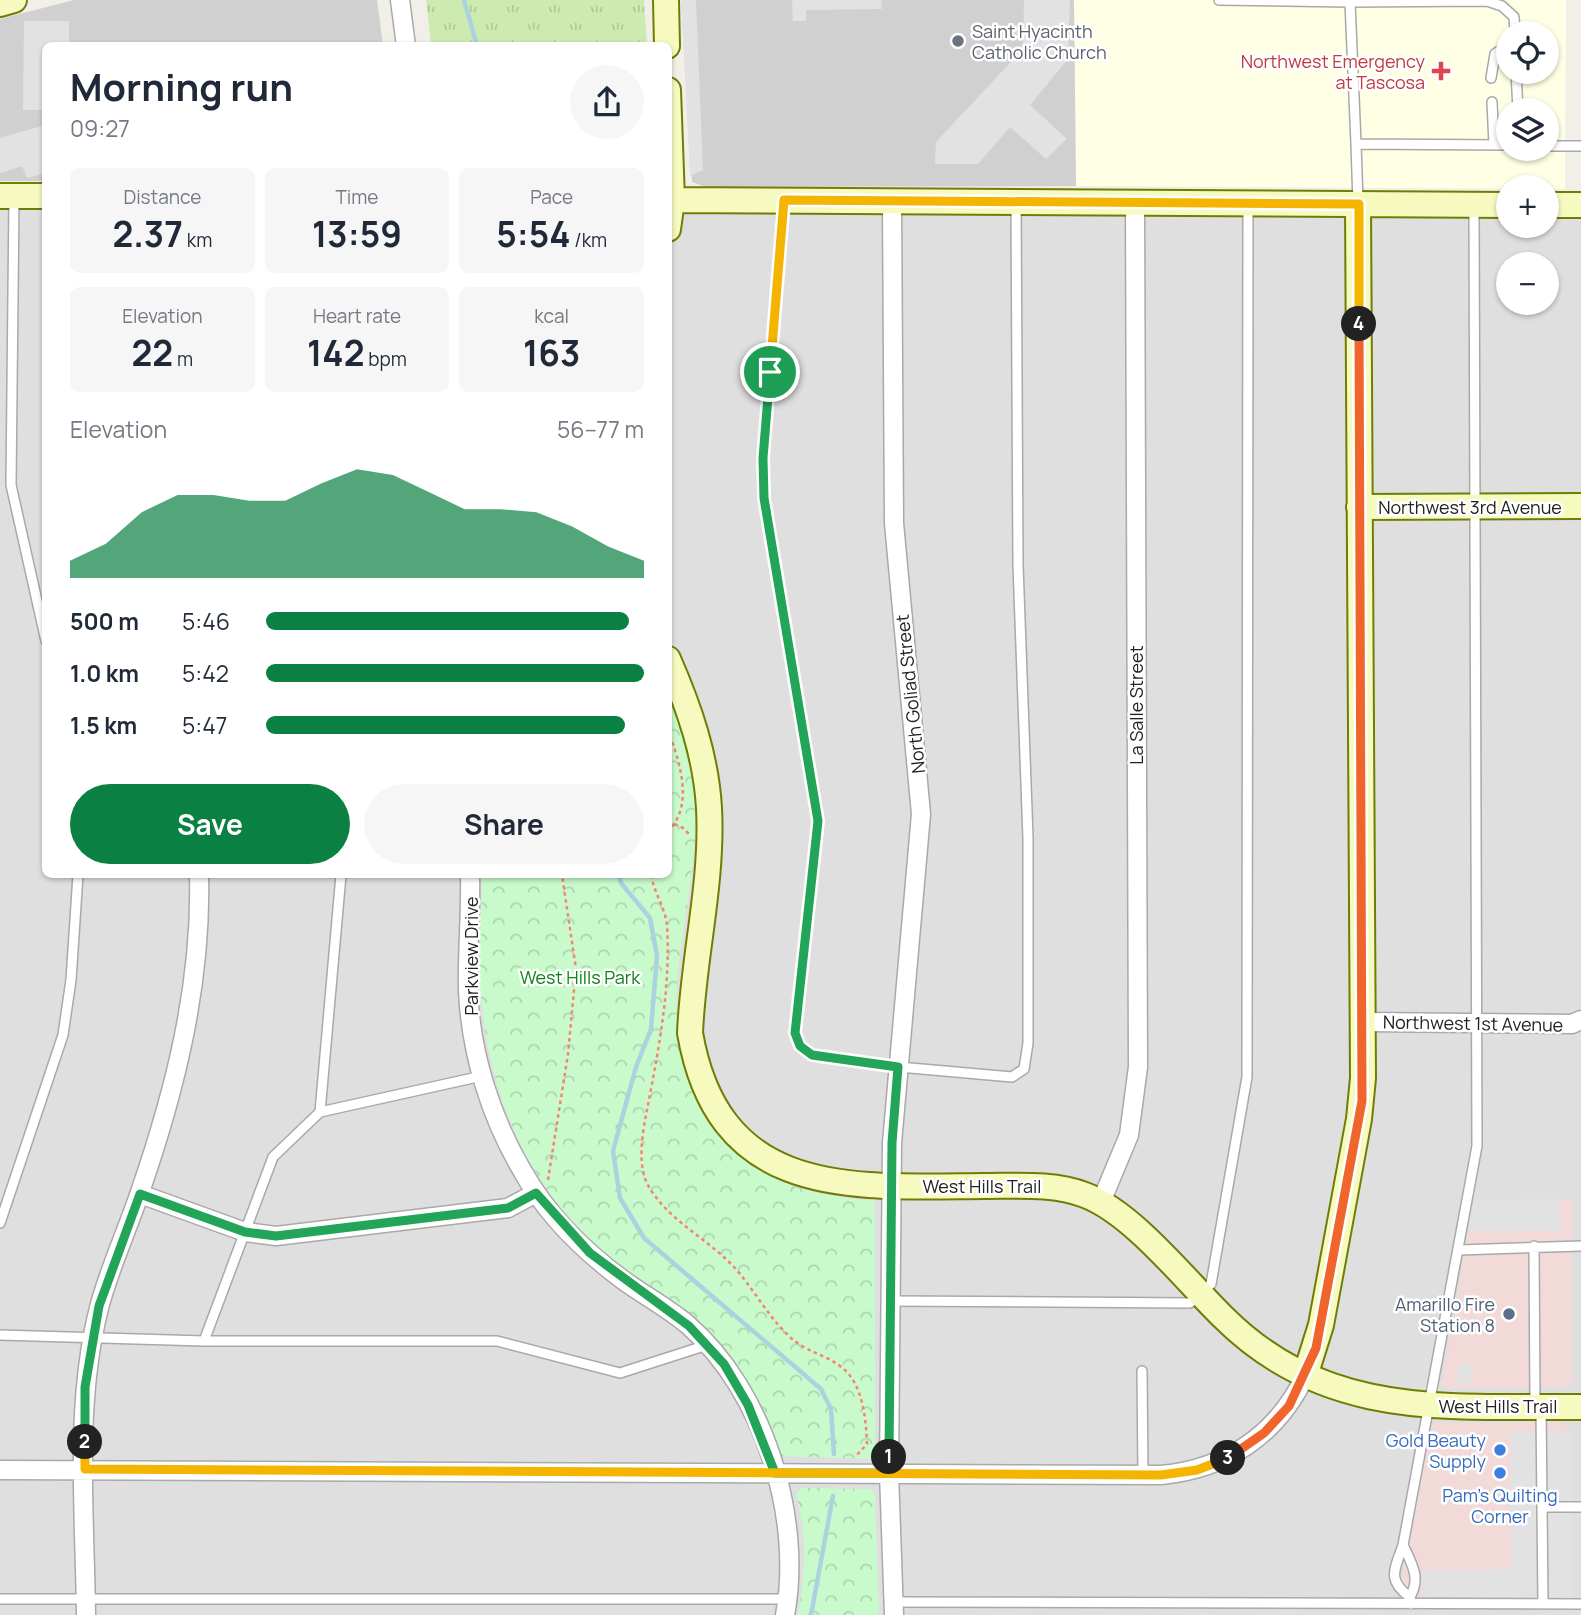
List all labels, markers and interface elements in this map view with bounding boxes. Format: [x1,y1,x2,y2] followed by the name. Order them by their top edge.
[972,19,1107,64] place label: Saint Hyacinth Catholic Church
[1496,21,1559,315] map controls
[1496,21,1559,84] button: locate
[950,33,966,49] marker: Saint Hyacinth Catholic Church
[1241,49,1425,94] place label: Northwest Emergency at Tascosa
[70,60,293,112] text: Morning run
[1431,61,1451,81] marker: Northwest Emergency at Tascosa
[570,65,644,139] button: share
[1496,98,1559,161] button: layers
[70,112,130,144] text: 09:27
[1496,175,1559,238] button: +
[123,184,201,210] text: Distance
[336,184,378,210] text: Time
[530,184,573,210] text: Pace
[112,210,183,258] text: 2.37
[312,210,402,258] text: 13:59
[496,210,570,258] text: 5:54
[183,227,212,253] text: km
[570,227,607,253] text: /km
[1496,252,1559,315] button: −
[122,303,202,329] text: Elevation
[313,303,401,329] text: Heart rate
[534,303,569,329] text: kcal
[1342,306,1376,342] pin: 4
[1353,310,1364,336] text: 4
[132,329,173,377] text: 22
[307,329,365,377] text: 142
[523,329,580,377] text: 163
[740,342,800,402] pin
[173,346,193,372] text: m
[365,346,407,372] text: bpm
[751,353,789,391] icon: arrive
[70,413,167,445] text: Elevation
[557,413,644,445] text: 56–77 m
[1378,495,1562,519] street label: Northwest 3rd Avenue
[70,605,139,637] text: 500 m
[182,605,230,637] text: 5:46
[890,613,930,775] street label: North Goliad Street
[1124,645,1148,765] street label: La Salle Street
[70,657,139,689] text: 1.0 km
[182,657,229,689] text: 5:42
[70,709,137,741] text: 1.5 km
[182,709,227,741] text: 5:47
[70,784,350,864] button: Save
[364,784,644,864] button: Share
[459,897,483,1015] street label: Parkview Drive
[520,965,641,989] park label: West Hills Park
[1383,1009,1563,1037] street label: Northwest 1st Avenue
[923,1174,1041,1198] street label: West Hills Trail
[1395,1292,1495,1337] place label: Amarillo Fire Station 8
[1501,1306,1517,1322] marker: Amarillo Fire Station 8
[1439,1394,1557,1418] street label: West Hills Trail
[68,1424,102,1460] pin: 2
[79,1428,90,1454] text: 2
[1386,1428,1486,1473] place label: Gold Beauty Supply
[872,1440,906,1474] pin: 1
[1210,1440,1246,1476] pin: 3
[1492,1442,1508,1458] marker: Gold Beauty Supply
[884,1443,893,1469] text: 1
[1222,1444,1233,1470] text: 3
[1492,1465,1508,1481] marker: Pam's Quilting Corner
[1442,1483,1558,1528] place label: Pam's Quilting Corner

